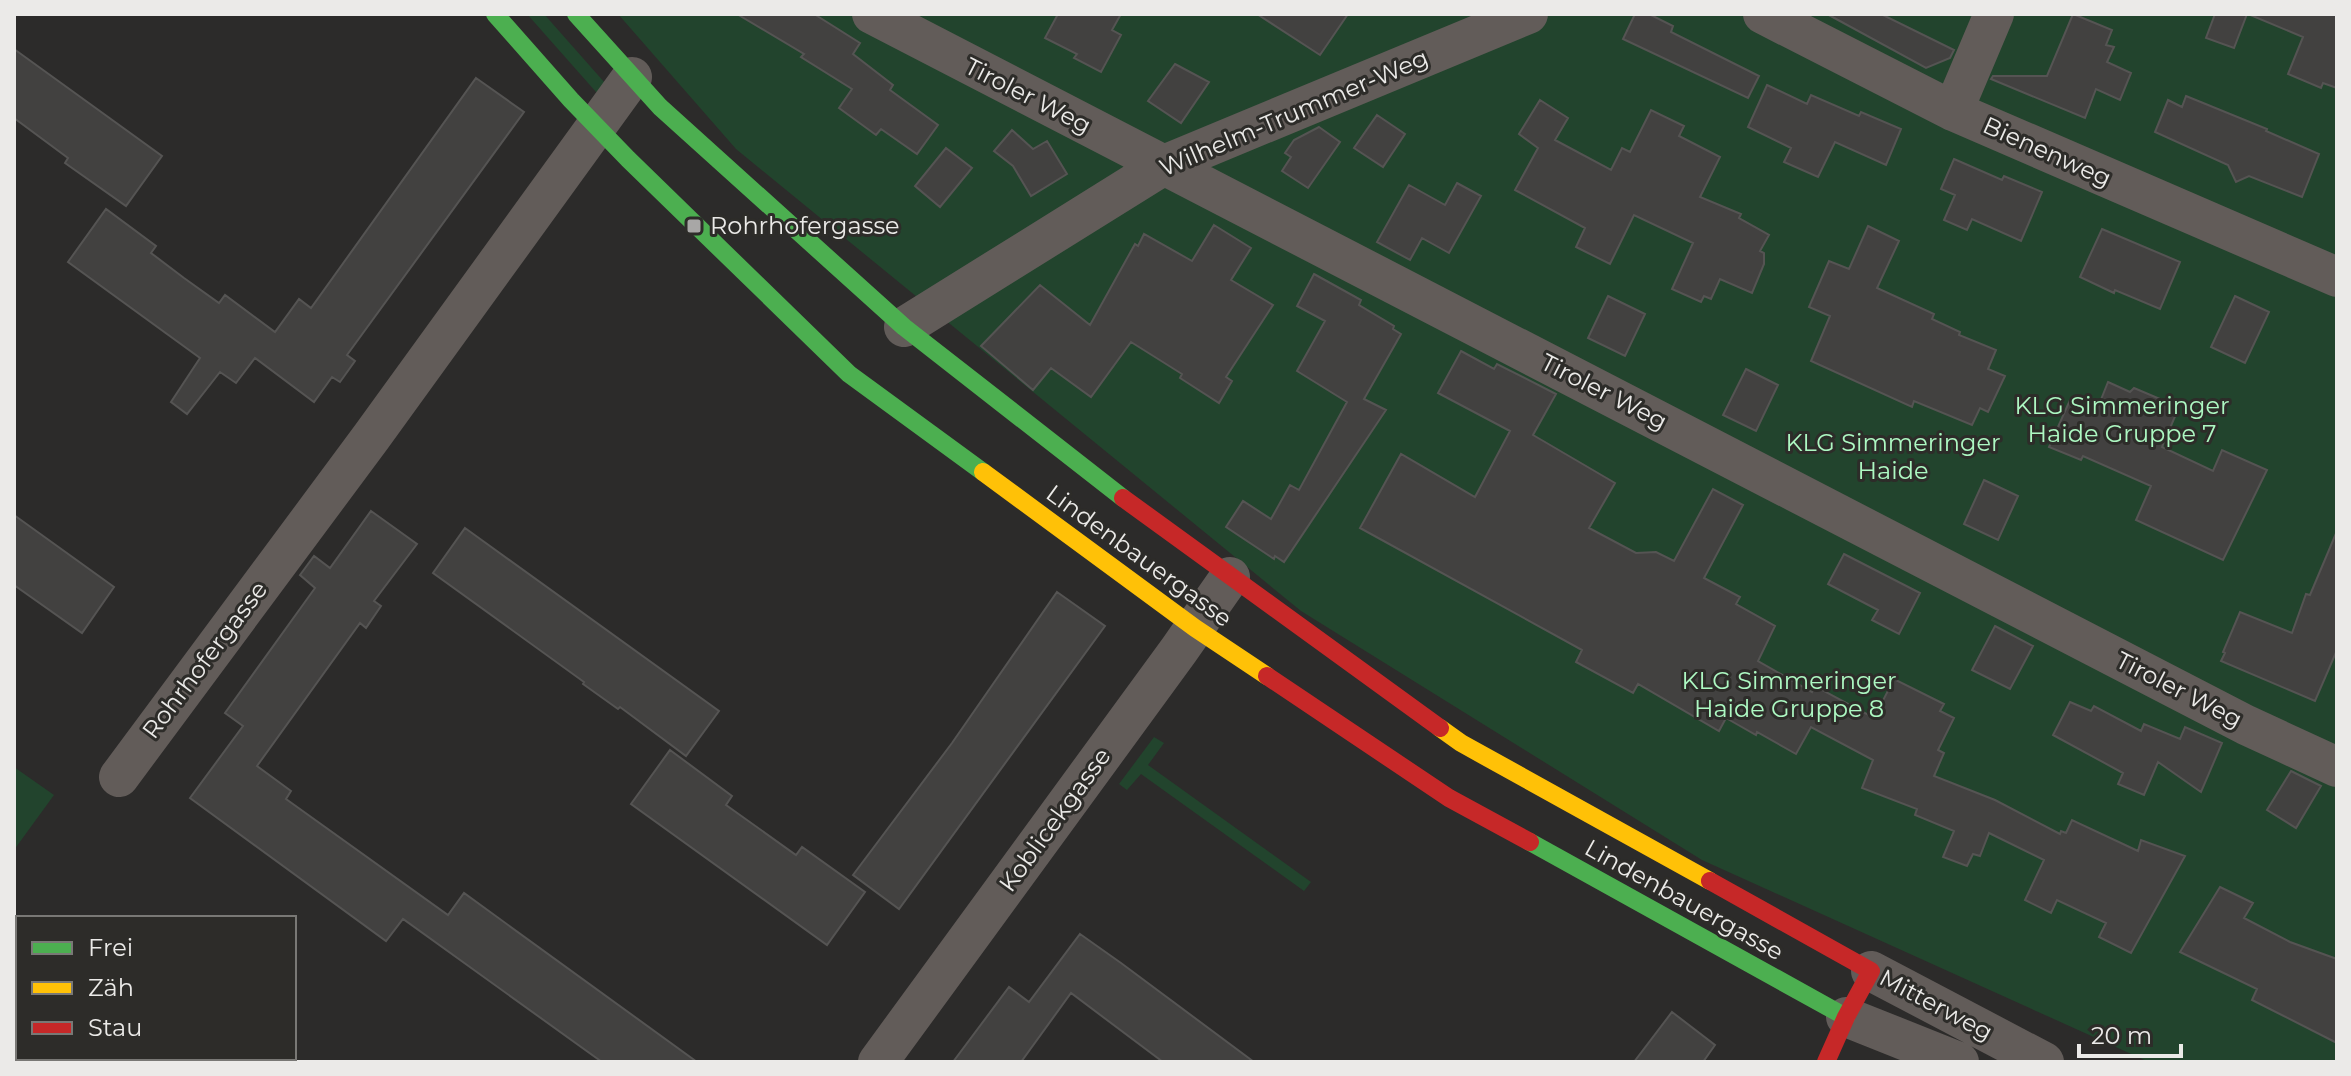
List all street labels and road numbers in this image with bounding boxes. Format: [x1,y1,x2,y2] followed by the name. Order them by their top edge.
[1155,43,1433,182] street label: Wilhelm-Trummer-Weg
[960,51,1096,140] street label: Tiroler Weg
[1979,110,2116,193] street label: Bienenweg
[1536,347,1672,436] street label: Tiroler Weg
[1041,478,1238,633] street label: Lindenbauergasse
[136,575,273,744] street label: Rohrhofergasse
[2111,645,2247,734] street label: Tiroler Weg
[993,742,1117,897] street label: Koblicekgasse
[1580,833,1789,966] street label: Lindenbauergasse
[1875,963,1998,1046] street label: Mitterweg

